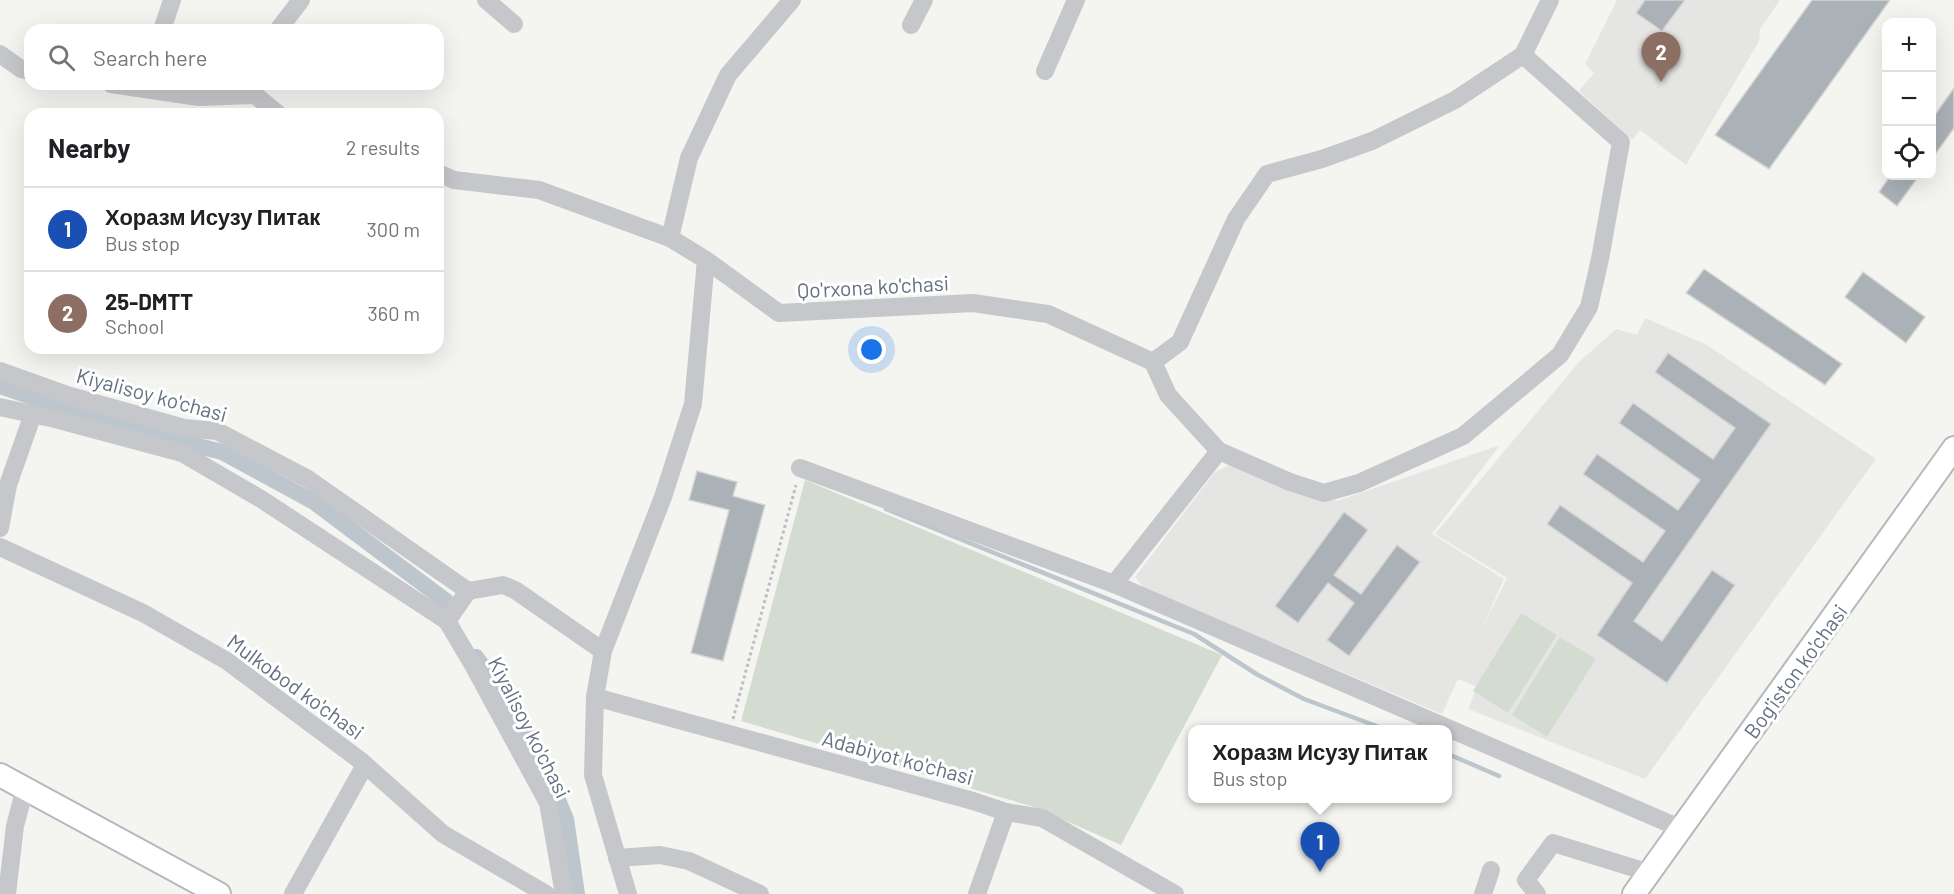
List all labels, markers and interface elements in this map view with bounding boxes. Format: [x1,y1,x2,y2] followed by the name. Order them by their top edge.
[1882,18,1936,180] map controls
[1882,18,1936,72] button: +
[24,24,444,90] search box
[1642,32,1680,82] pin: 2
[45,41,78,74] icon: search
[93,44,207,70] text: Search here
[1882,72,1936,126] button: −
[1882,126,1936,180] button: locate
[48,132,130,163] text: Nearby
[346,135,420,159] text: 2 results
[105,203,320,229] text: Хоразм Исузу Питак
[64,217,71,241] text: 1
[367,217,420,241] text: 300 m
[105,231,180,255] text: Bus stop
[796,270,950,302] street label: Qo'rxona ko'chasi
[105,288,193,314] text: 25-DMTT
[62,301,73,325] text: 2
[368,301,420,325] text: 360 m
[105,314,164,338] text: School
[857,335,886,364] your location
[74,362,230,426] street label: Kiyalisoy ko'chasi
[1738,599,1852,743] street label: Bog'iston ko'chasi
[223,628,369,744] street label: Mulkobod ko'chasi
[484,652,576,802] street label: Kiyalisoy ko'chasi
[820,725,976,789] street label: Adabiyot ko'chasi
[1188,725,1452,803] popup
[1212,738,1428,764] text: Хоразм Исузу Питак
[1212,766,1288,790] text: Bus stop
[1300,822,1340,872] pin: 1

